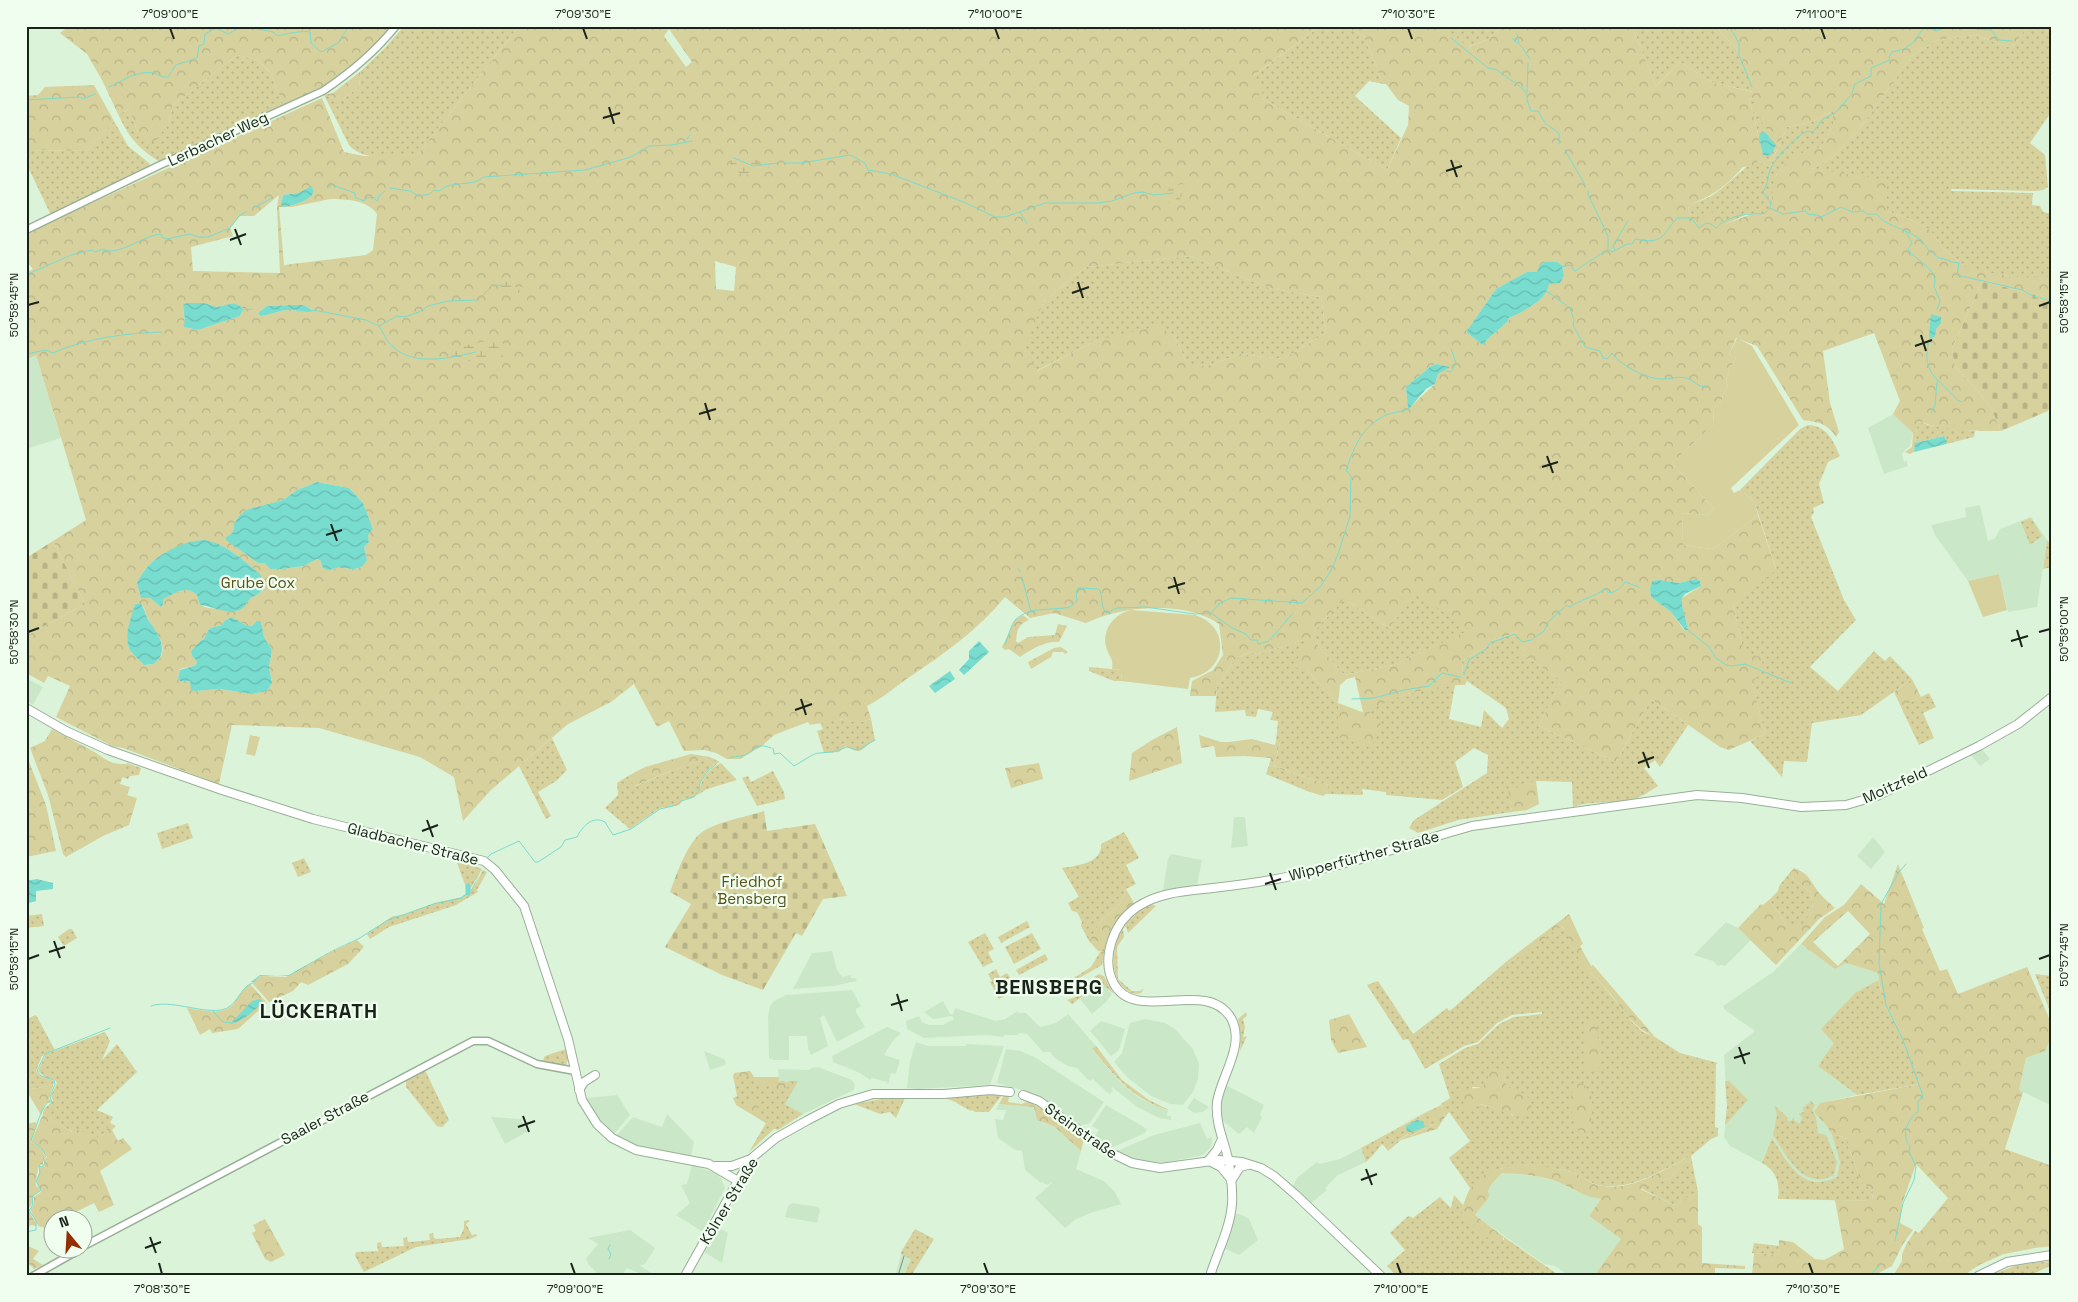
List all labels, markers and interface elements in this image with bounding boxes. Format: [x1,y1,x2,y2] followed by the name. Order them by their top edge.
[142,6,199,22] text: 7°09'00"E
[555,6,611,22] text: 7°09'30"E
[968,6,1022,22] text: 7°10'00"E
[1381,6,1435,22] text: 7°10'30"E
[1795,6,1847,22] text: 7°11'00"E
[165,107,271,170] street label: Lerbacher Weg
[2056,271,2072,333] text: 50°58'15"N
[6,273,22,337] text: 50°58'45"N
[221,573,295,592] park label: Grube Cox
[2056,596,2072,662] text: 50°58'00"N
[6,599,22,665] text: 50°58'30"N
[1859,762,1930,807] street label: Moitzfeld
[345,818,481,869] street label: Gladbacher Straße
[1287,826,1441,885] street label: Wipperfürther Straße
[717,872,787,908] park label: Friedhof Bensberg
[2056,923,2072,987] text: 50°57'45"N
[6,928,22,990] text: 50°58'15"N
[995,974,1103,1000] district label: BENSBERG
[260,998,378,1024] district label: LÜCKERATH
[278,1086,372,1149] street label: Saaler Straße
[1041,1099,1121,1163] street label: Steinstraße
[695,1154,762,1248] street label: Kölner Straße
[42,1210,92,1260] north arrow
[57,1212,71,1232] text: N
[134,1281,190,1297] text: 7°08'30"E
[547,1281,604,1297] text: 7°09'00"E
[960,1281,1016,1297] text: 7°09'30"E
[1374,1281,1428,1297] text: 7°10'00"E
[1786,1281,1840,1297] text: 7°10'30"E

